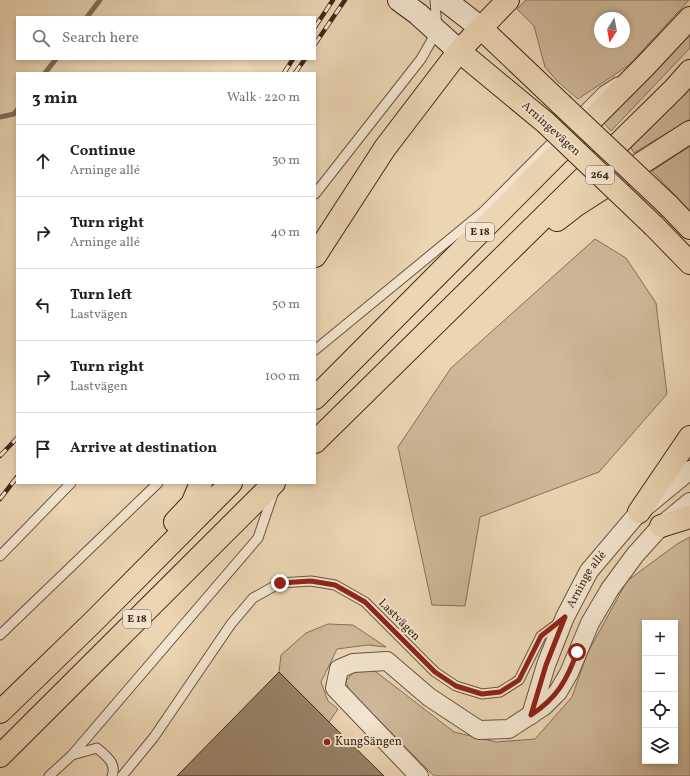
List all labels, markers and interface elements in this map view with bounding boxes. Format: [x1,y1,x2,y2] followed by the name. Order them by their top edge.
[594,12,630,48] north arrow
[16,16,316,60] search box
[30,27,52,49] icon: search
[62,28,139,49] text: Search here
[32,87,78,110] text: 3 min
[227,89,300,107] text: Walk · 220 m
[518,98,584,160] street label: Arningevägen
[70,141,135,162] text: Continue
[32,150,54,172] icon: ahead
[272,152,300,170] text: 30 m
[70,162,140,180] text: Arninge allé
[586,166,614,184] road number: 264
[70,213,144,234] text: Turn right
[32,222,54,244] icon: right
[466,223,494,241] road number: E 18
[271,224,300,242] text: 40 m
[70,234,140,252] text: Arninge allé
[70,285,132,306] text: Turn left
[32,294,54,316] icon: left
[272,296,300,314] text: 50 m
[70,306,128,324] text: Lastvägen
[70,357,144,378] text: Turn right
[32,366,54,388] icon: right
[265,368,300,386] text: 100 m
[70,378,128,396] text: Lastvägen
[32,438,54,460] icon: arrive
[70,438,217,459] text: Arrive at destination
[563,548,611,611] street label: Arninge allé
[271,574,289,592] route end
[374,595,424,645] street label: Lastvägen
[123,610,151,628] road number: E 18
[642,620,678,764] map controls
[642,620,678,656] button: +
[568,643,586,661] route start
[642,656,678,692] button: −
[642,692,678,728] button: locate
[642,728,678,764] button: layers
[335,734,402,750] place label: KungSängen
[322,737,332,747] marker: KungSängen

